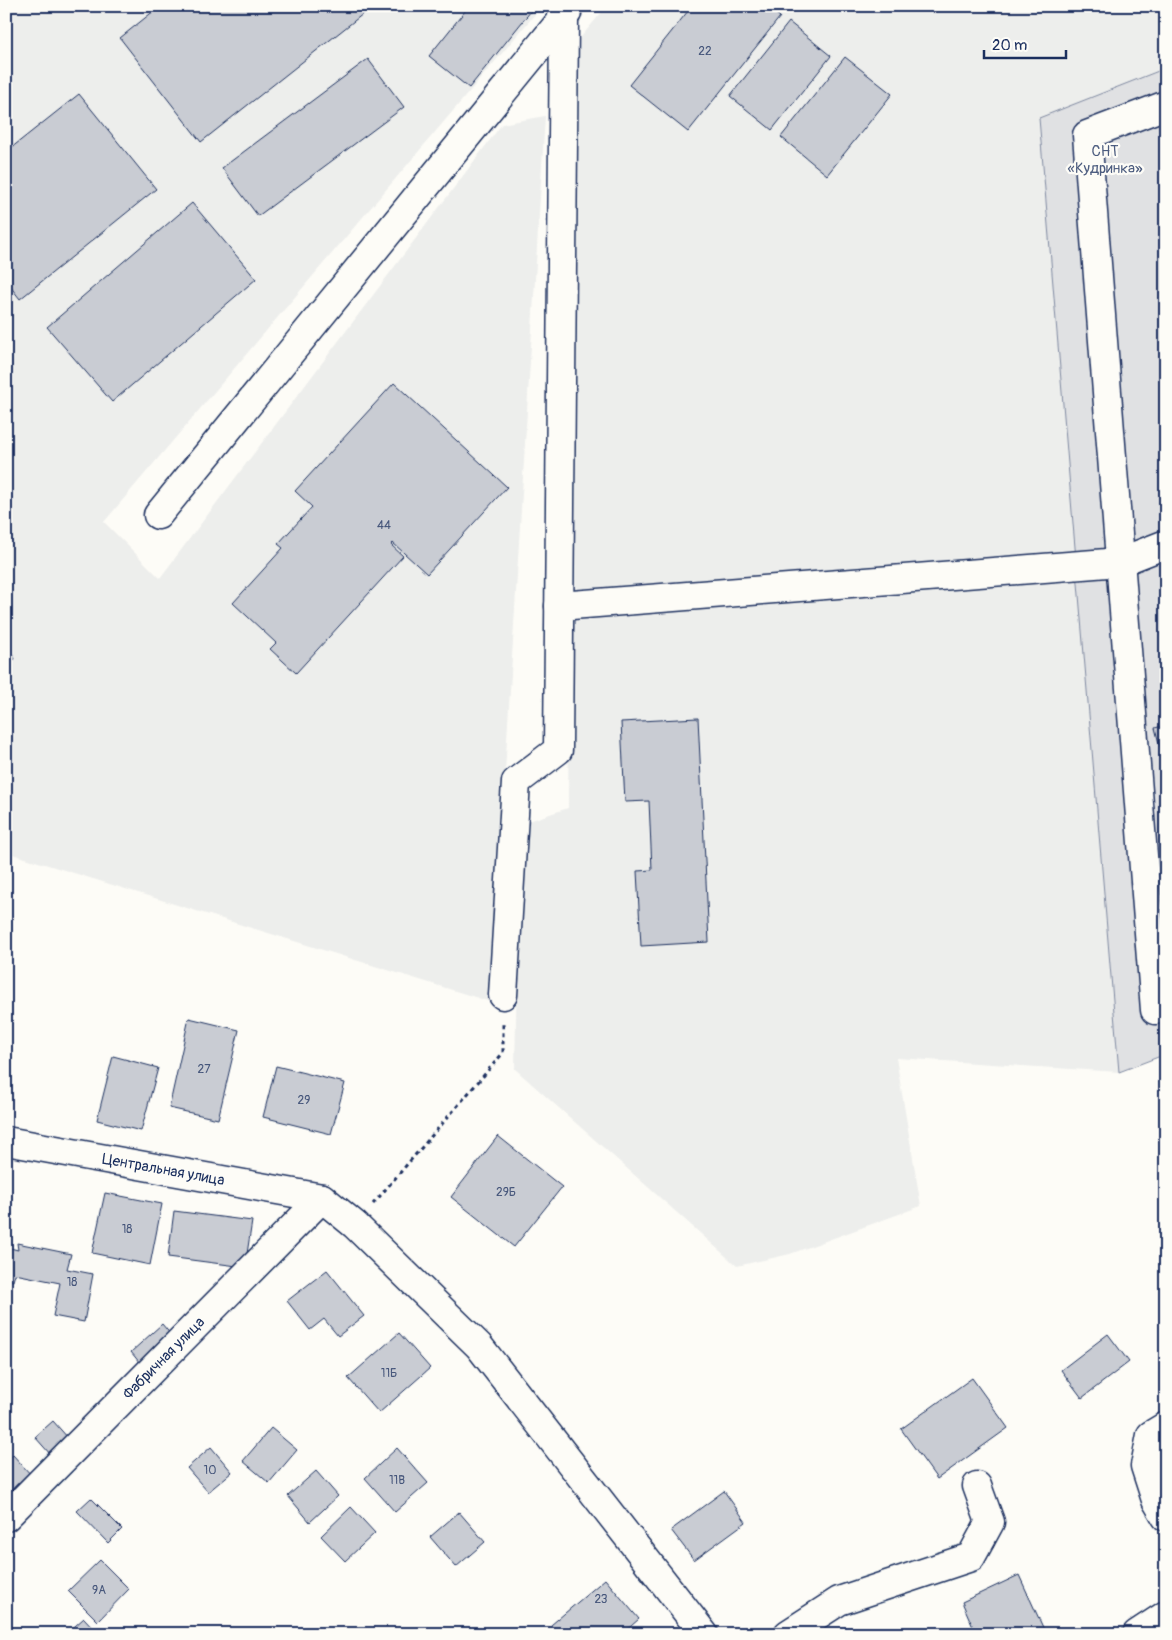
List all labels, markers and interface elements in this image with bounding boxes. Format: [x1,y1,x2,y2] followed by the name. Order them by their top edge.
[984,28,1067,60] scale bar
[992,36,1027,55] text: 20 m
[698,44,712,59] house number: 22
[1067,142,1143,178] park label: СНТ «Кудринка»
[377,518,391,533] house number: 44
[197,1062,211,1077] house number: 27
[298,1093,310,1108] house number: 29
[101,1149,226,1190] street label: Центральная улица
[496,1185,516,1200] house number: 29Б
[122,1222,132,1237] house number: 18
[67,1275,77,1290] house number: 18
[119,1313,209,1403] street label: Фабричная улица
[381,1366,397,1381] house number: 11Б
[204,1463,216,1478] house number: 10
[389,1473,405,1488] house number: 11В
[92,1583,106,1598] house number: 9А
[594,1592,608,1607] house number: 23

